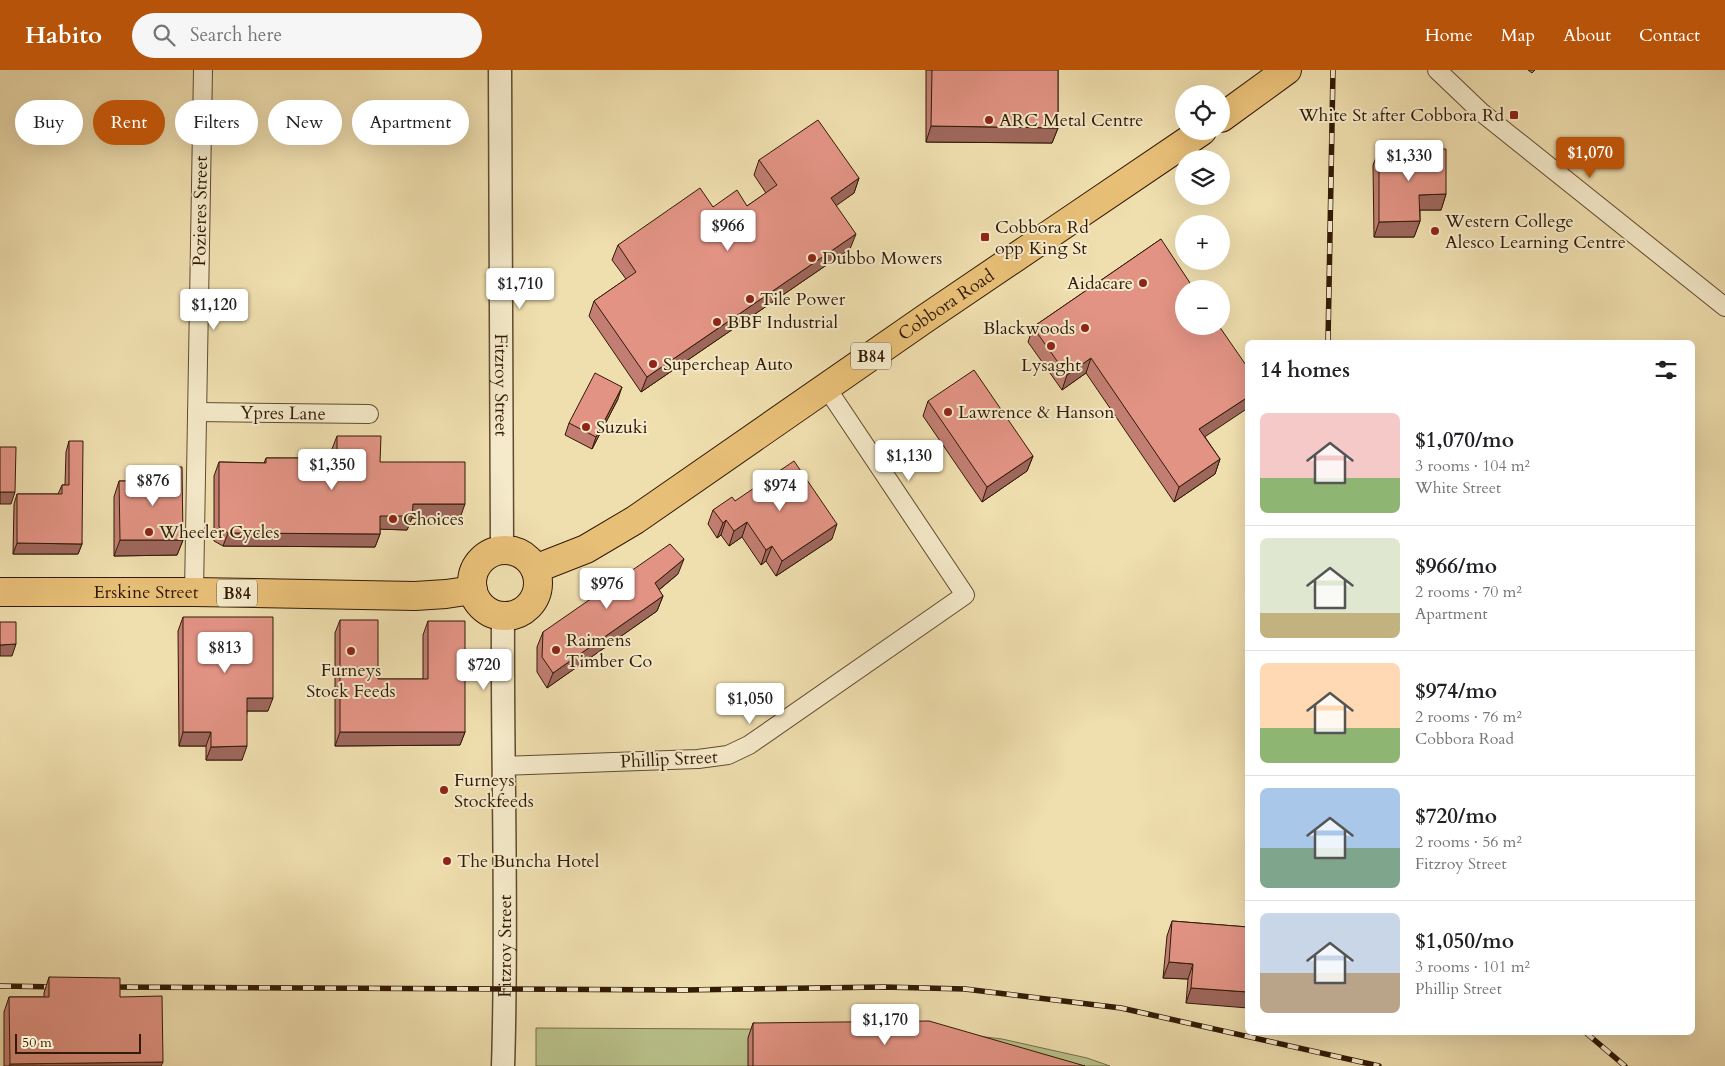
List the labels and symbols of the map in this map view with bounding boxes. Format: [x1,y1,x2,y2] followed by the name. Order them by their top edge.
[1298,103,1504,128] place label: White St after Cobbora Rd
[999,108,1143,133] place label: ARC Metal Centre
[1508,109,1520,121] marker: White St after Cobbora Rd
[983,114,995,126] marker: ARC Metal Centre
[1549,136,1631,179] pin: $1,070
[1368,140,1450,182] pin: $1,330
[187,155,214,266] street label: Pozieres Street
[1444,209,1626,255] place label: Western College Alesco Learning Centre
[698,210,758,252] pin: $966
[995,215,1089,261] place label: Cobbora Rd opp King St
[1429,225,1441,237] marker: Western College Alesco Learning Centre
[979,231,991,243] marker: Cobbora Rd opp King St
[822,246,942,271] place label: Dubbo Mowers
[806,252,818,264] marker: Dubbo Mowers
[893,263,1000,347] street label: Cobbora Road
[479,268,561,310] pin: $1,710
[1067,271,1133,296] place label: Aidacare
[1137,277,1149,289] marker: Aidacare
[760,287,846,312] place label: Tile Power
[173,288,255,331] pin: $1,120
[744,293,756,305] marker: Tile Power
[727,310,839,335] place label: BBF Industrial
[711,316,723,328] marker: BBF Industrial
[983,316,1075,341] place label: Blackwoods
[1079,322,1091,334] marker: Blackwoods
[488,333,514,437] street label: Fitzroy Street
[1045,340,1057,352] marker: Lysaght
[851,342,891,370] road number: B84
[663,352,793,377] place label: Supercheap Auto
[1021,353,1081,378] place label: Lysaght
[647,358,659,370] marker: Supercheap Auto
[240,400,326,427] street label: Ypres Lane
[958,400,1115,425] place label: Lawrence & Hanson
[942,406,954,418] marker: Lawrence & Hanson
[596,415,648,440] place label: Suzuki
[580,421,592,433] marker: Suzuki
[868,440,950,482] pin: $1,130
[291,448,373,491] pin: $1,350
[123,464,183,507] pin: $876
[750,470,810,512] pin: $974
[403,507,464,532] place label: Choices
[387,513,399,525] marker: Choices
[158,520,280,545] place label: Wheeler Cycles
[143,526,155,538] marker: Wheeler Cycles
[577,568,637,610] pin: $976
[217,579,257,606] road number: B84
[93,580,199,605] street label: Erskine Street
[566,628,652,674] place label: Raimens Timber Co
[195,632,255,674] pin: $813
[550,644,562,656] marker: Raimens Timber Co
[345,645,357,657] marker: Furneys Stock Feeds
[454,648,514,691] pin: $720
[306,658,396,704] place label: Furneys Stock Feeds
[709,682,791,725] pin: $1,050
[620,744,719,775] street label: Phillip Street
[454,768,534,814] place label: Furneys Stockfeeds
[438,784,450,796] marker: Furneys Stockfeeds
[457,849,600,874] place label: The Buncha Hotel
[441,855,453,867] marker: The Buncha Hotel
[493,894,518,998] street label: Fitzroy Street
[844,1004,926,1046] pin: $1,170
[15,1031,141,1054] scale bar

